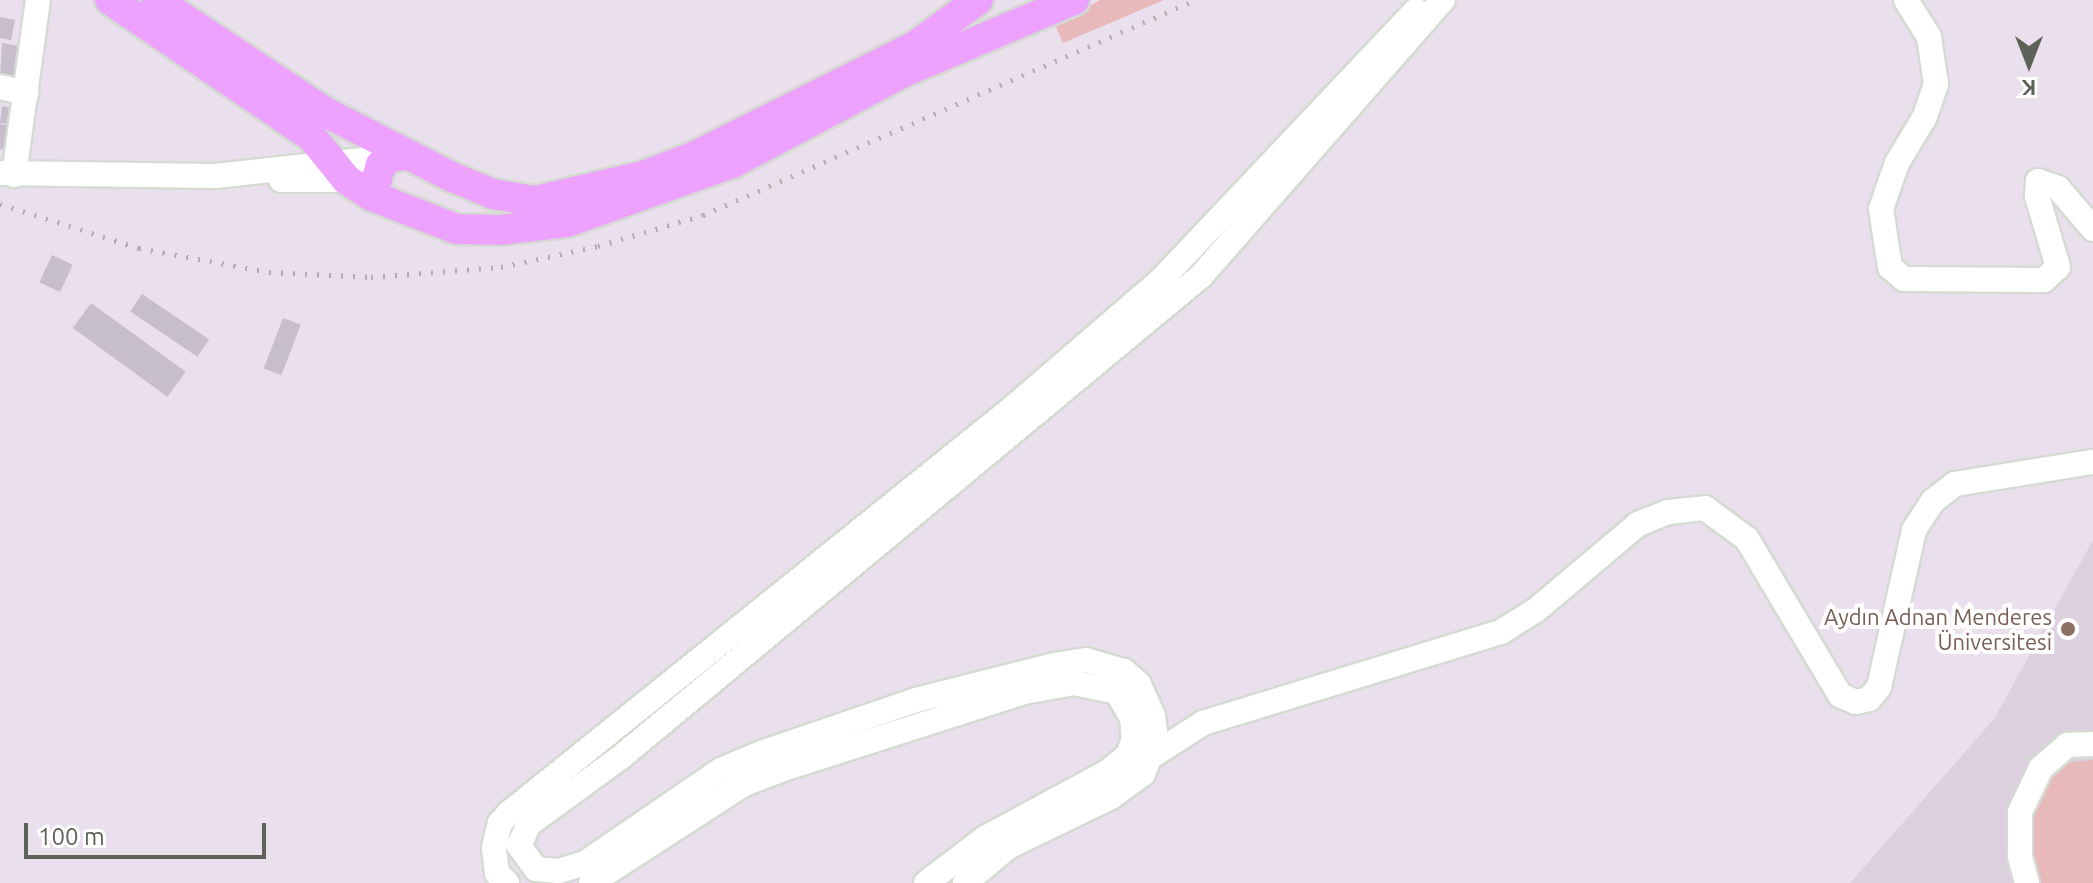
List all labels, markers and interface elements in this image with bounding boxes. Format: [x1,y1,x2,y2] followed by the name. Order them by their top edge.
[1989,24,2069,104] north arrow
[2022,76,2036,101] text: K
[1824,603,2052,654] place label: Aydın Adnan Menderes Üniversitesi
[2059,620,2077,638] marker: Aydın Adnan Menderes Üniversitesi
[28,807,270,857] scale bar
[38,823,105,850] text: 100 m

